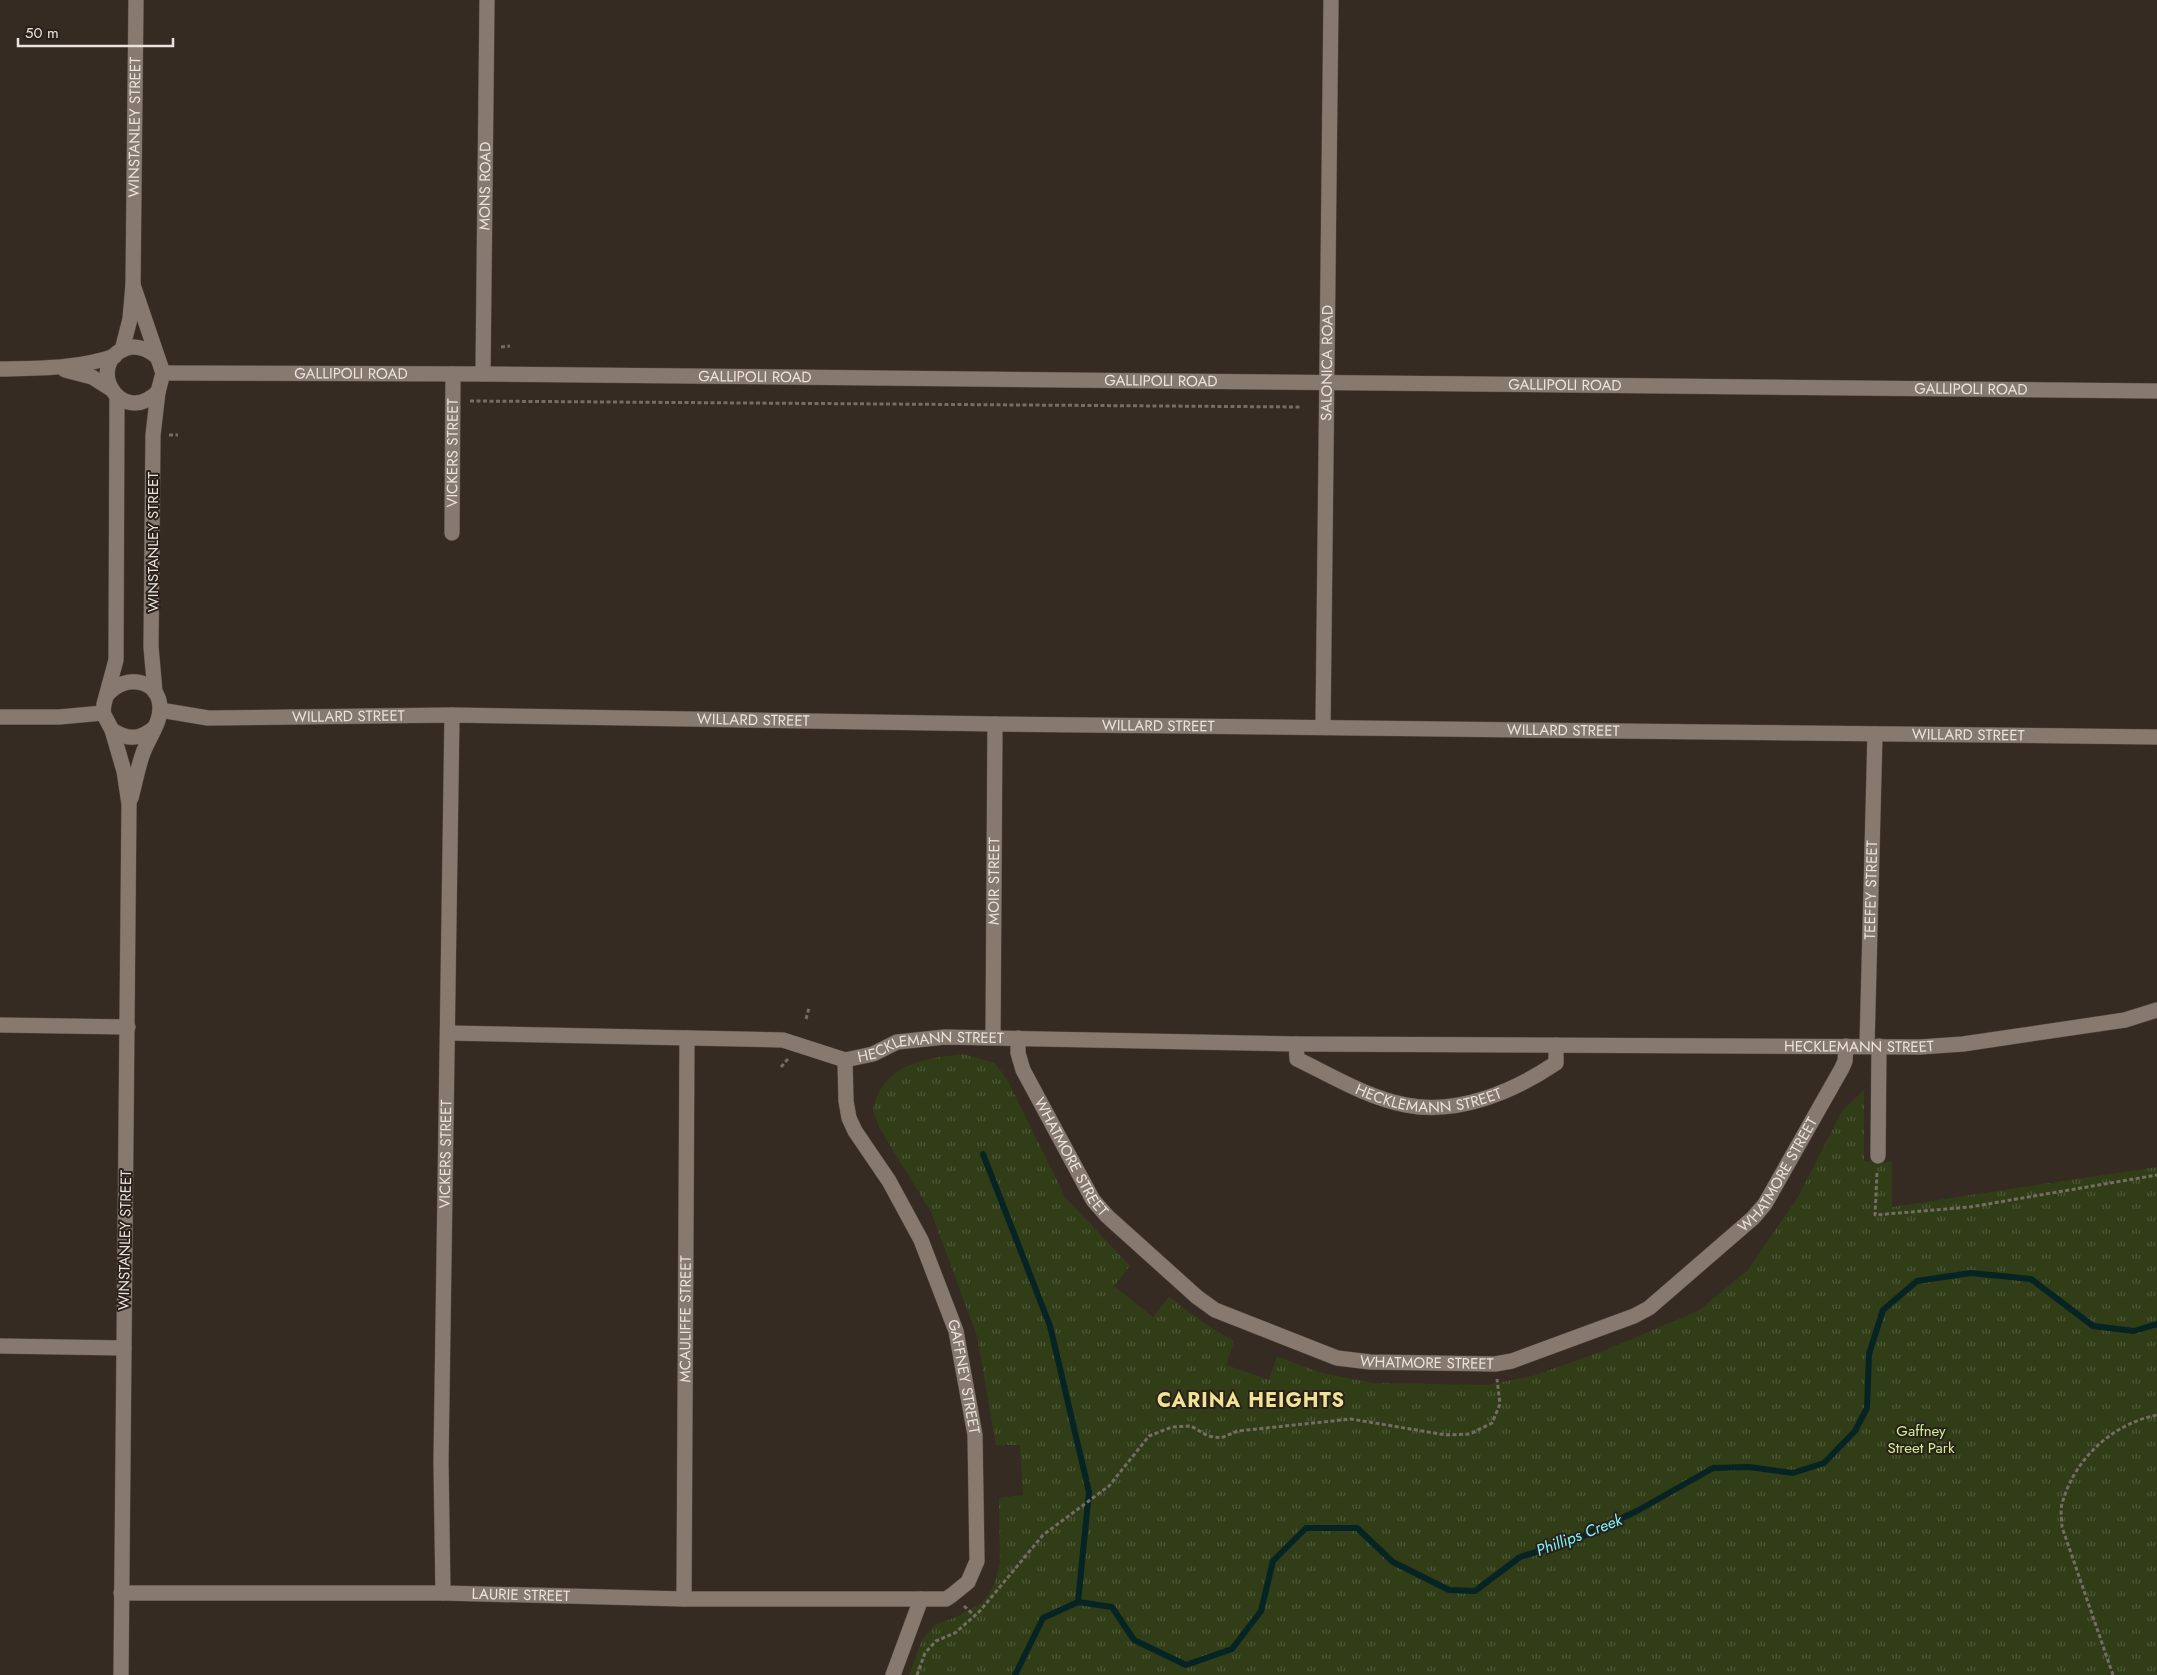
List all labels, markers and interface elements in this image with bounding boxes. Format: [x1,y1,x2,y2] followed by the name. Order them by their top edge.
[18,15,172,47] scale bar
[25,22,59,44] text: 50 m
[123,57,146,198] street label: WINSTANLEY STREET
[474,142,496,230] street label: MONS ROAD
[1315,305,1339,421] street label: SALONICA ROAD
[294,362,408,385] street label: GALLIPOLI ROAD
[698,365,812,388] street label: GALLIPOLI ROAD
[1104,369,1218,392] street label: GALLIPOLI ROAD
[1508,373,1622,397] street label: GALLIPOLI ROAD
[1914,378,2028,401] street label: GALLIPOLI ROAD
[441,398,464,508] street label: VICKERS STREET
[142,472,164,612] street label: WINSTANLEY STREET
[292,705,405,728] street label: WILLARD STREET
[697,708,810,732] street label: WILLARD STREET
[1102,714,1215,737] street label: WILLARD STREET
[1507,719,1620,742] street label: WILLARD STREET
[1912,723,2025,747] street label: WILLARD STREET
[983,837,1005,925] street label: MOIR STREET
[1859,840,1883,940] street label: TEEFEY STREET
[855,1026,1004,1068] street label: HECKLEMANN STREET
[1784,1035,1935,1058] street label: HECKLEMANN STREET
[1352,1078,1505,1118] street label: HECKLEMANN STREET
[1029,1093,1113,1221] street label: WHATMORE STREET
[434,1099,457,1209] street label: VICKERS STREET
[1733,1113,1823,1237] street label: WHATMORE STREET
[113,1170,137,1310] street label: WINSTANLEY STREET
[674,1255,697,1383] street label: MCAULIFFE STREET
[942,1316,986,1436] street label: GAFFNEY STREET
[1359,1350,1494,1375] street label: WHATMORE STREET
[1157,1386,1345,1415] district label: CARINA HEIGHTS
[1887,1420,1955,1459] park label: Gaffney Street Park
[1533,1508,1626,1562] water label: Phillips Creek
[471,1583,571,1607] street label: LAURIE STREET

